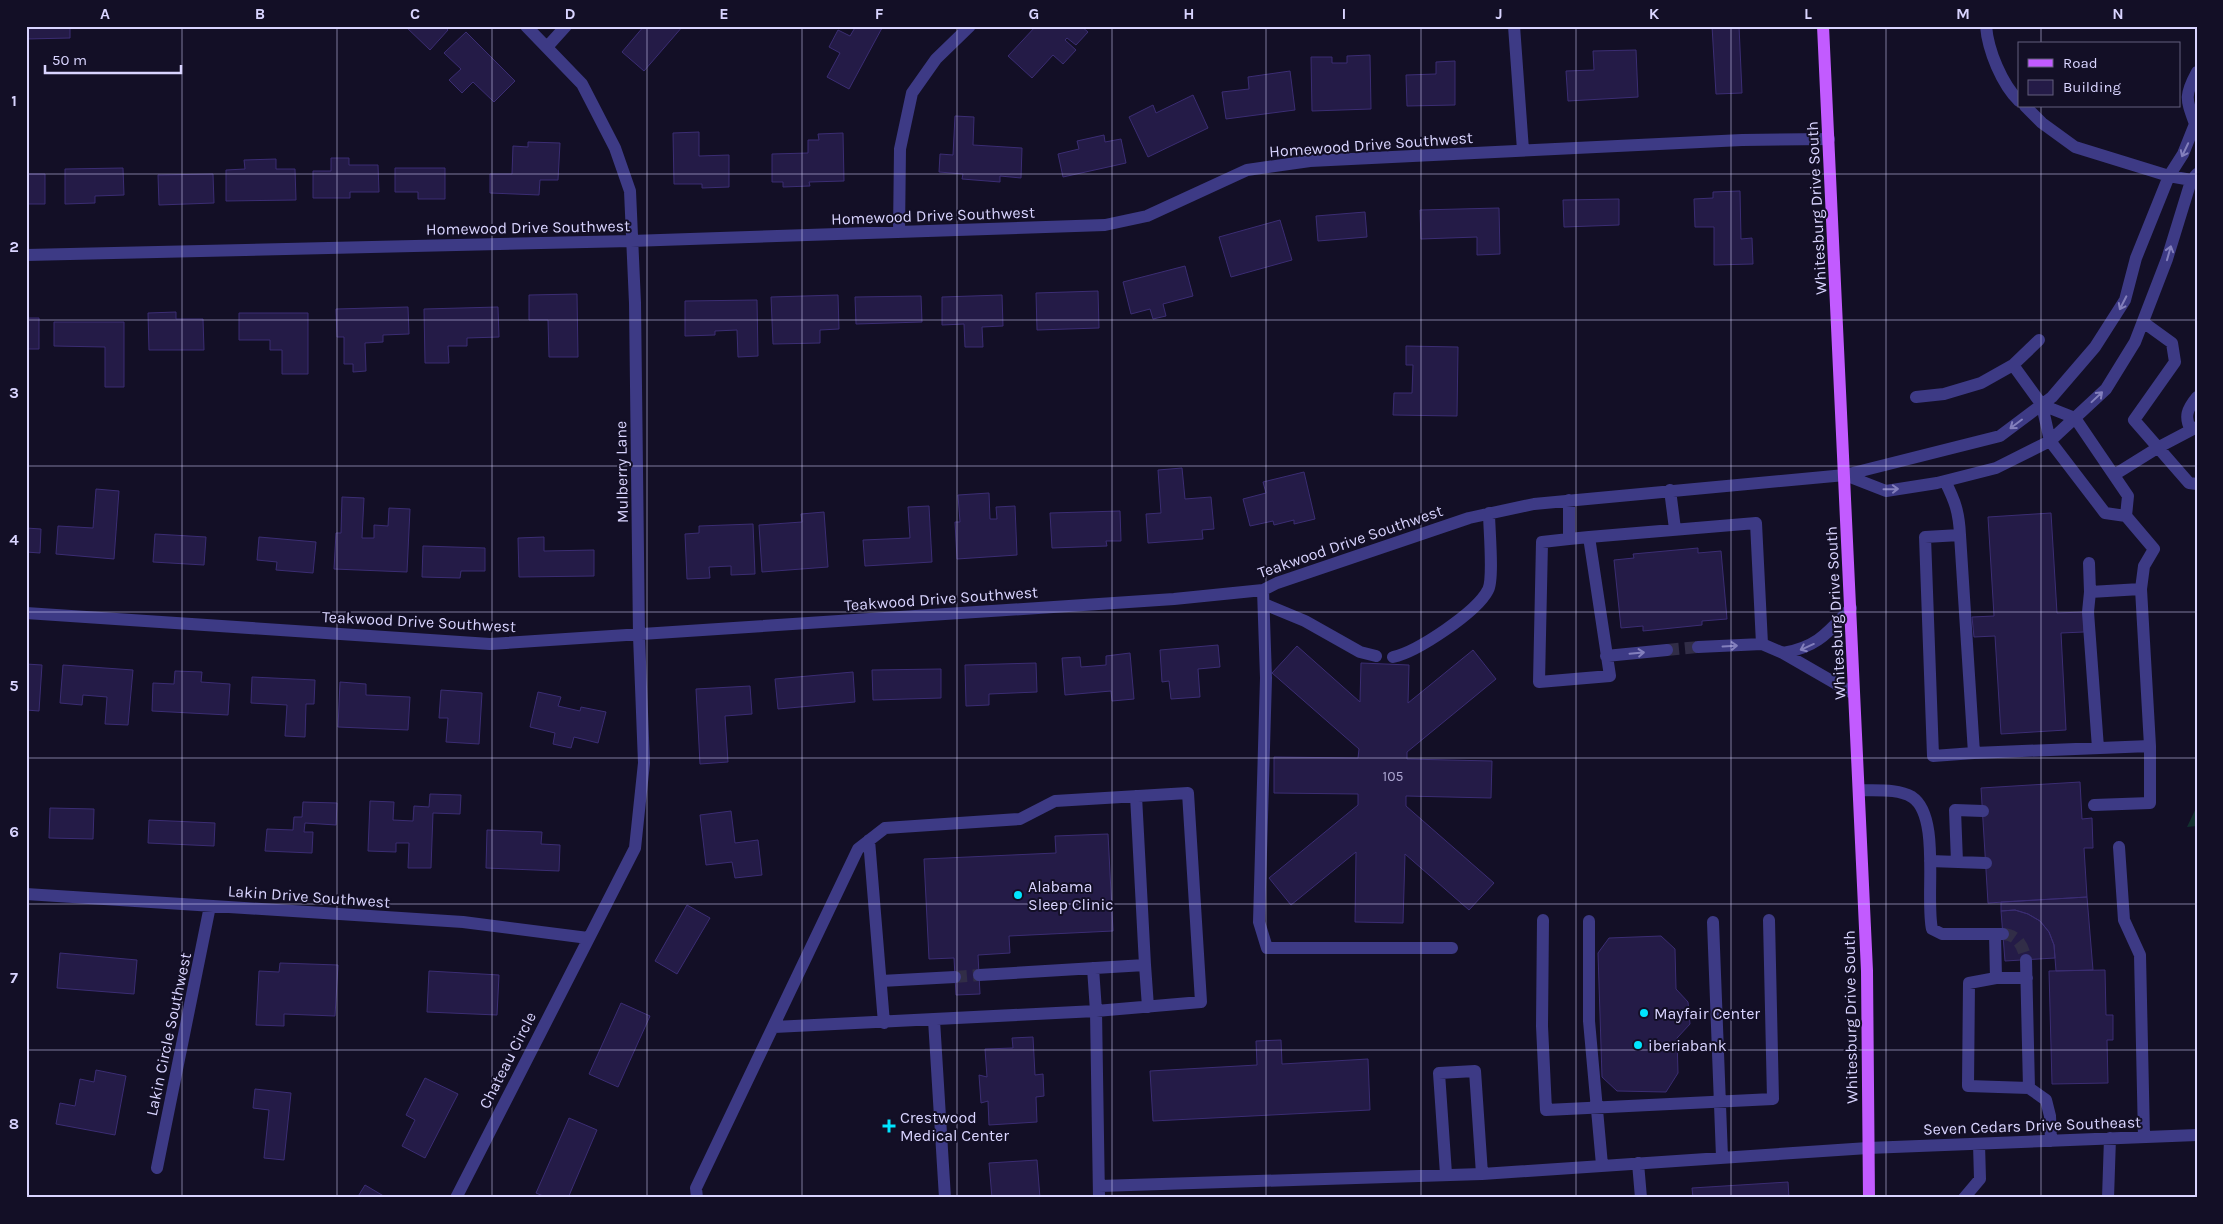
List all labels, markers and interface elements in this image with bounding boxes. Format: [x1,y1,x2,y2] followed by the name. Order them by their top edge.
[100,4,110,23] text: A
[255,4,265,23] text: B
[410,4,420,23] text: C
[565,4,576,23] text: D
[719,4,729,23] text: E
[875,4,884,23] text: F
[1029,4,1039,23] text: G
[1183,4,1195,23] text: H
[1342,4,1346,23] text: I
[1495,4,1503,23] text: J
[1649,4,1660,23] text: K
[1804,4,1812,23] text: L
[1956,4,1970,23] text: M
[2112,4,2124,23] text: N
[45,42,181,74] scale bar
[2018,42,2180,108] legend
[52,51,87,69] text: 50 m
[2063,54,2098,72] text: Road
[2063,78,2121,96] text: Building
[11,91,17,110] text: 1
[1802,121,1831,295] street label: Whitesburg Drive South
[1269,128,1474,161] street label: Homewood Drive Southwest
[2179,142,2189,157] one-way arrow
[831,202,1035,229] street label: Homewood Drive Southwest
[426,216,630,239] street label: Homewood Drive Southwest
[9,237,19,256] text: 2
[2164,246,2174,262] one-way arrow
[2118,296,2128,311] one-way arrow
[9,383,19,402] text: 3
[2091,391,2104,403] one-way arrow
[2009,419,2023,429] one-way arrow
[611,421,632,523] street label: Mulberry Lane
[1882,484,1898,494] one-way arrow
[1255,501,1445,582] street label: Teakwood Drive Southwest
[1821,526,1850,700] street label: Whitesburg Drive South
[9,530,19,549] text: 4
[843,582,1039,615] street label: Teakwood Drive Southwest
[321,607,517,636] street label: Teakwood Drive Southwest
[1722,641,1738,650] one-way arrow
[1799,642,1814,652] one-way arrow
[1628,648,1644,658] one-way arrow
[9,676,19,695] text: 5
[1383,768,1404,785] house number: 105
[9,822,19,841] text: 6
[1028,877,1113,914] place label: Alabama Sleep Clinic
[227,881,391,912] street label: Lakin Drive Southwest
[1012,889,1024,901] marker: Alabama Sleep Clinic
[1839,930,1862,1104] street label: Whitesburg Drive South
[142,951,195,1118] street label: Lakin Circle Southwest
[10,968,18,987] text: 7
[1654,1004,1760,1023] place label: Mayfair Center
[1638,1007,1650,1019] marker: Mayfair Center
[475,1009,540,1112] street label: Chateau Circle
[1648,1036,1727,1055] place label: iberiabank
[1632,1039,1644,1051] marker: iberiabank
[900,1108,1009,1145] place label: Crestwood Medical Center
[1923,1112,2141,1139] street label: Seven Cedars Drive Southeast
[9,1114,19,1133] text: 8
[882,1119,896,1133] marker: Crestwood Medical Center

